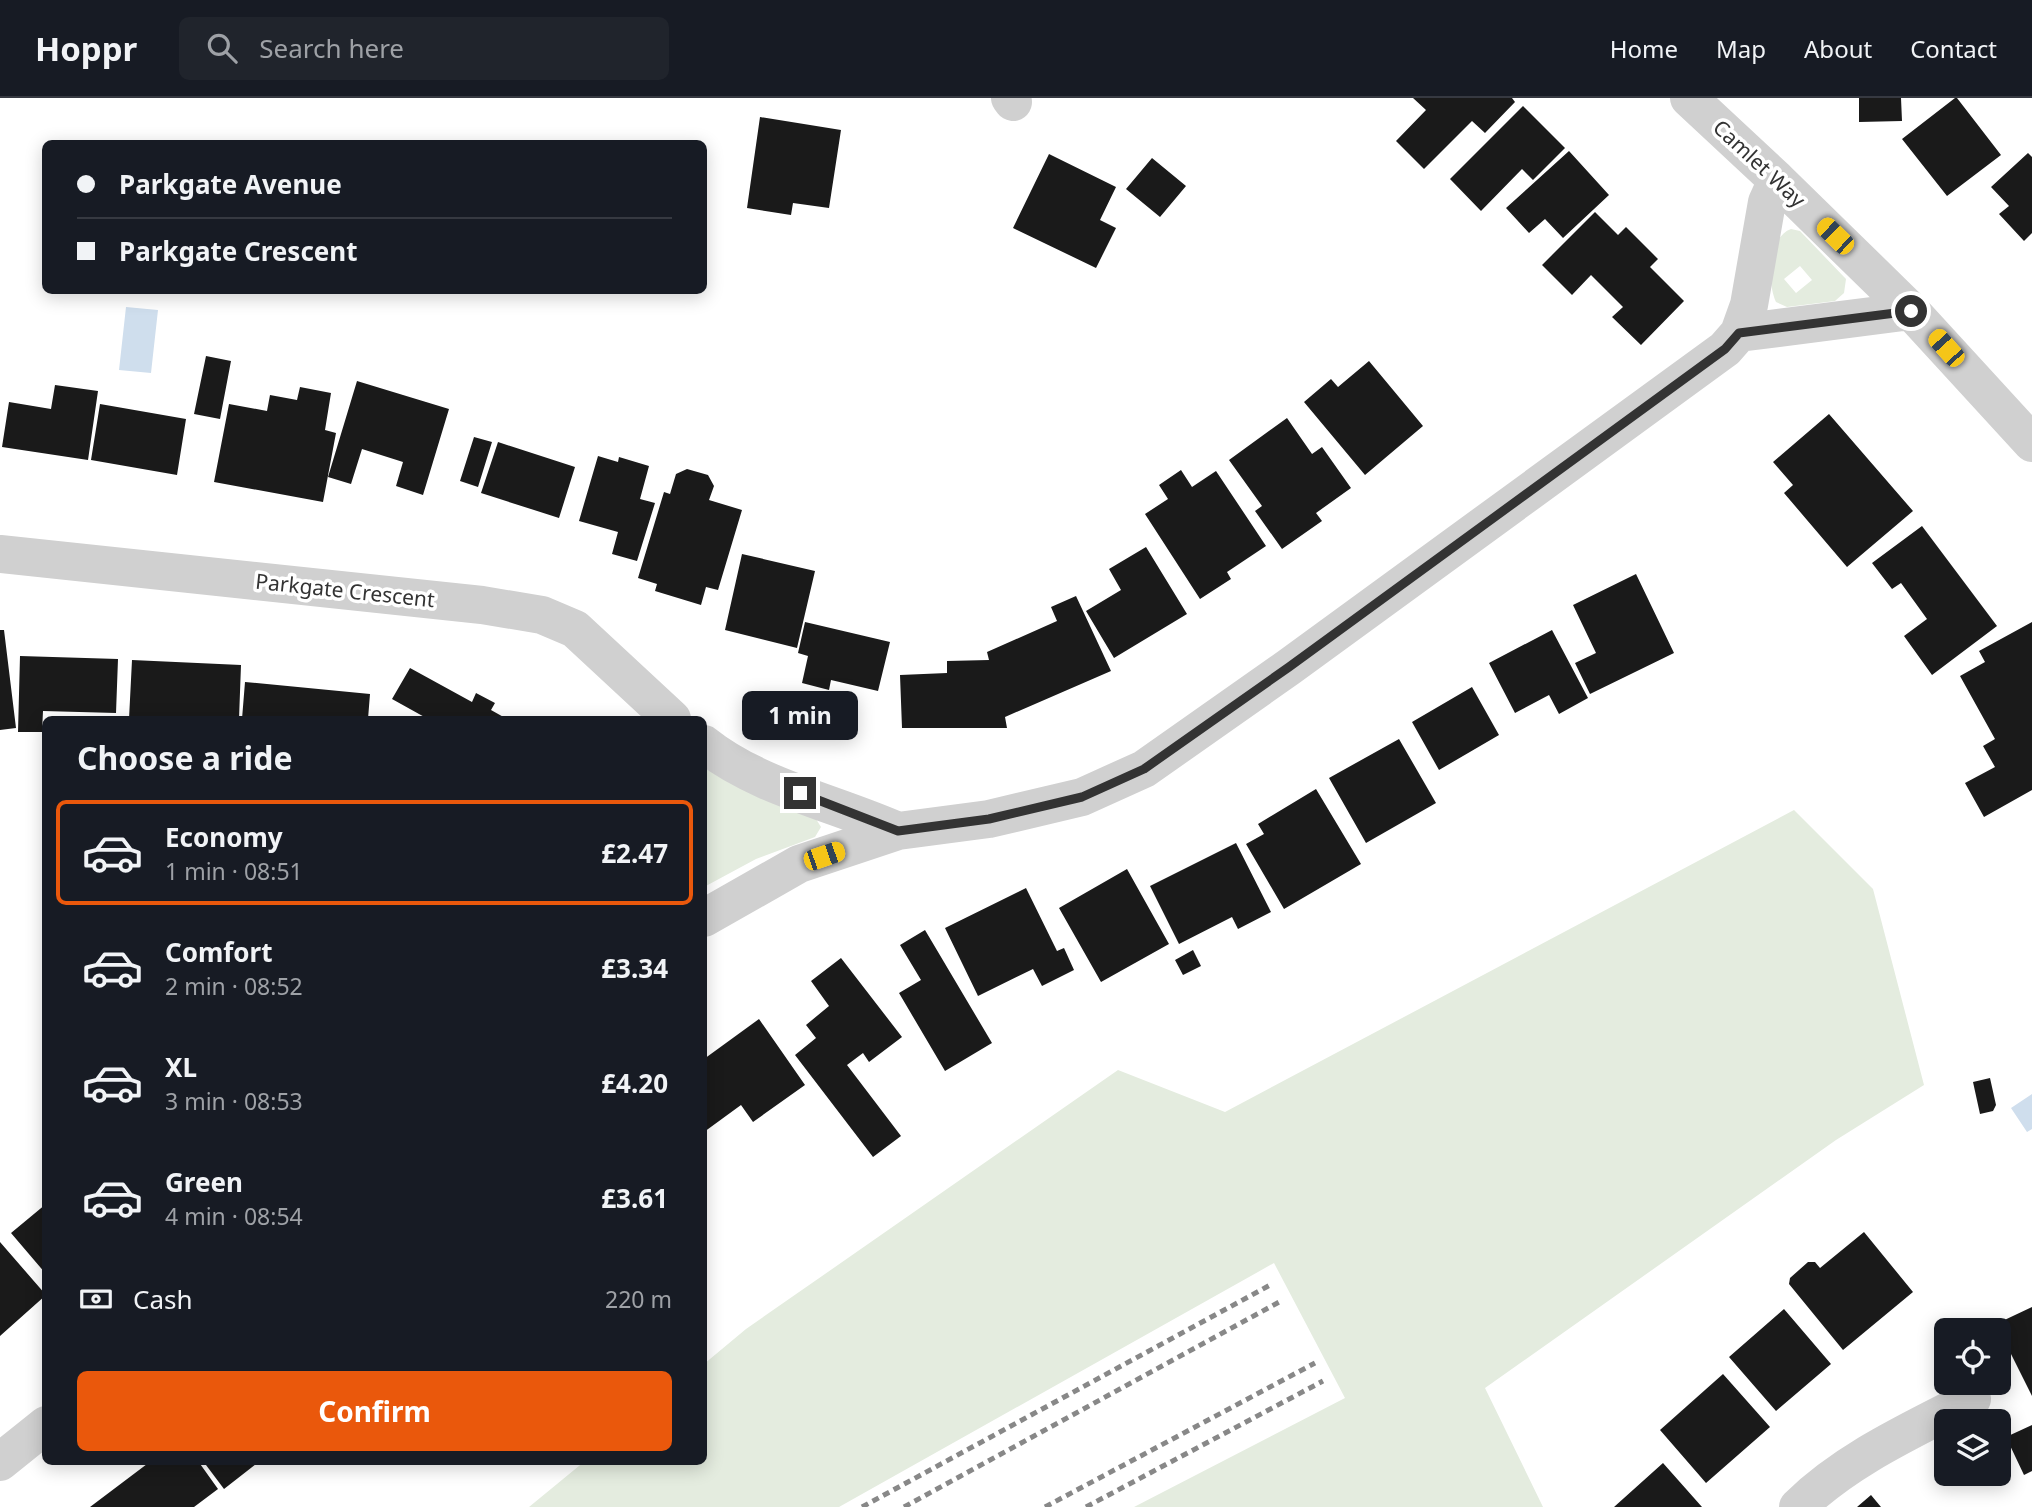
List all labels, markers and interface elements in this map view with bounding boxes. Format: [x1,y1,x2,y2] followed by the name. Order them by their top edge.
[179,17,669,80] search box
[35,26,137,71] text: Hoppr
[203,29,241,67] icon: search
[259,30,404,66] text: Search here
[1610,32,1678,65] text: Home
[1716,32,1766,65] text: Map
[1804,32,1872,65] text: About
[1910,32,1997,65] text: Contact
[1707,113,1812,213] street label: Camlet Way
[119,166,342,202] text: Parkgate Avenue
[1813,214,1858,258] car
[119,233,358,269] text: Parkgate Crescent
[1895,295,1927,327] route start
[1925,325,1968,371] car
[254,567,436,613] street label: Parkgate Crescent
[742,692,858,740] callout: 1 min
[768,699,832,731] text: 1 min
[77,736,293,779] text: Choose a ride
[784,777,816,809] route end
[165,819,283,855] text: Economy
[81,821,144,884] icon: car
[601,835,668,871] text: £2.47
[801,839,848,873] car
[165,855,303,887] text: 1 min · 08:51
[165,934,273,970] text: Comfort
[81,936,144,999] icon: car
[601,950,668,986] text: £3.34
[165,970,303,1002] text: 2 min · 08:52
[165,1049,197,1085] text: XL
[81,1051,144,1114] icon: car
[601,1065,668,1101] text: £4.20
[165,1085,303,1117] text: 3 min · 08:53
[165,1164,243,1200] text: Green
[81,1166,144,1229] icon: car
[601,1180,668,1216] text: £3.61
[165,1200,303,1232] text: 4 min · 08:54
[77,1280,115,1318] icon: cash
[133,1281,193,1317] text: Cash
[605,1283,672,1315] text: 220 m
[1934,1318,2011,1486] map controls
[1934,1318,2011,1395] button: locate
[77,1371,672,1451] button: Confirm
[1934,1409,2011,1486] button: layers

